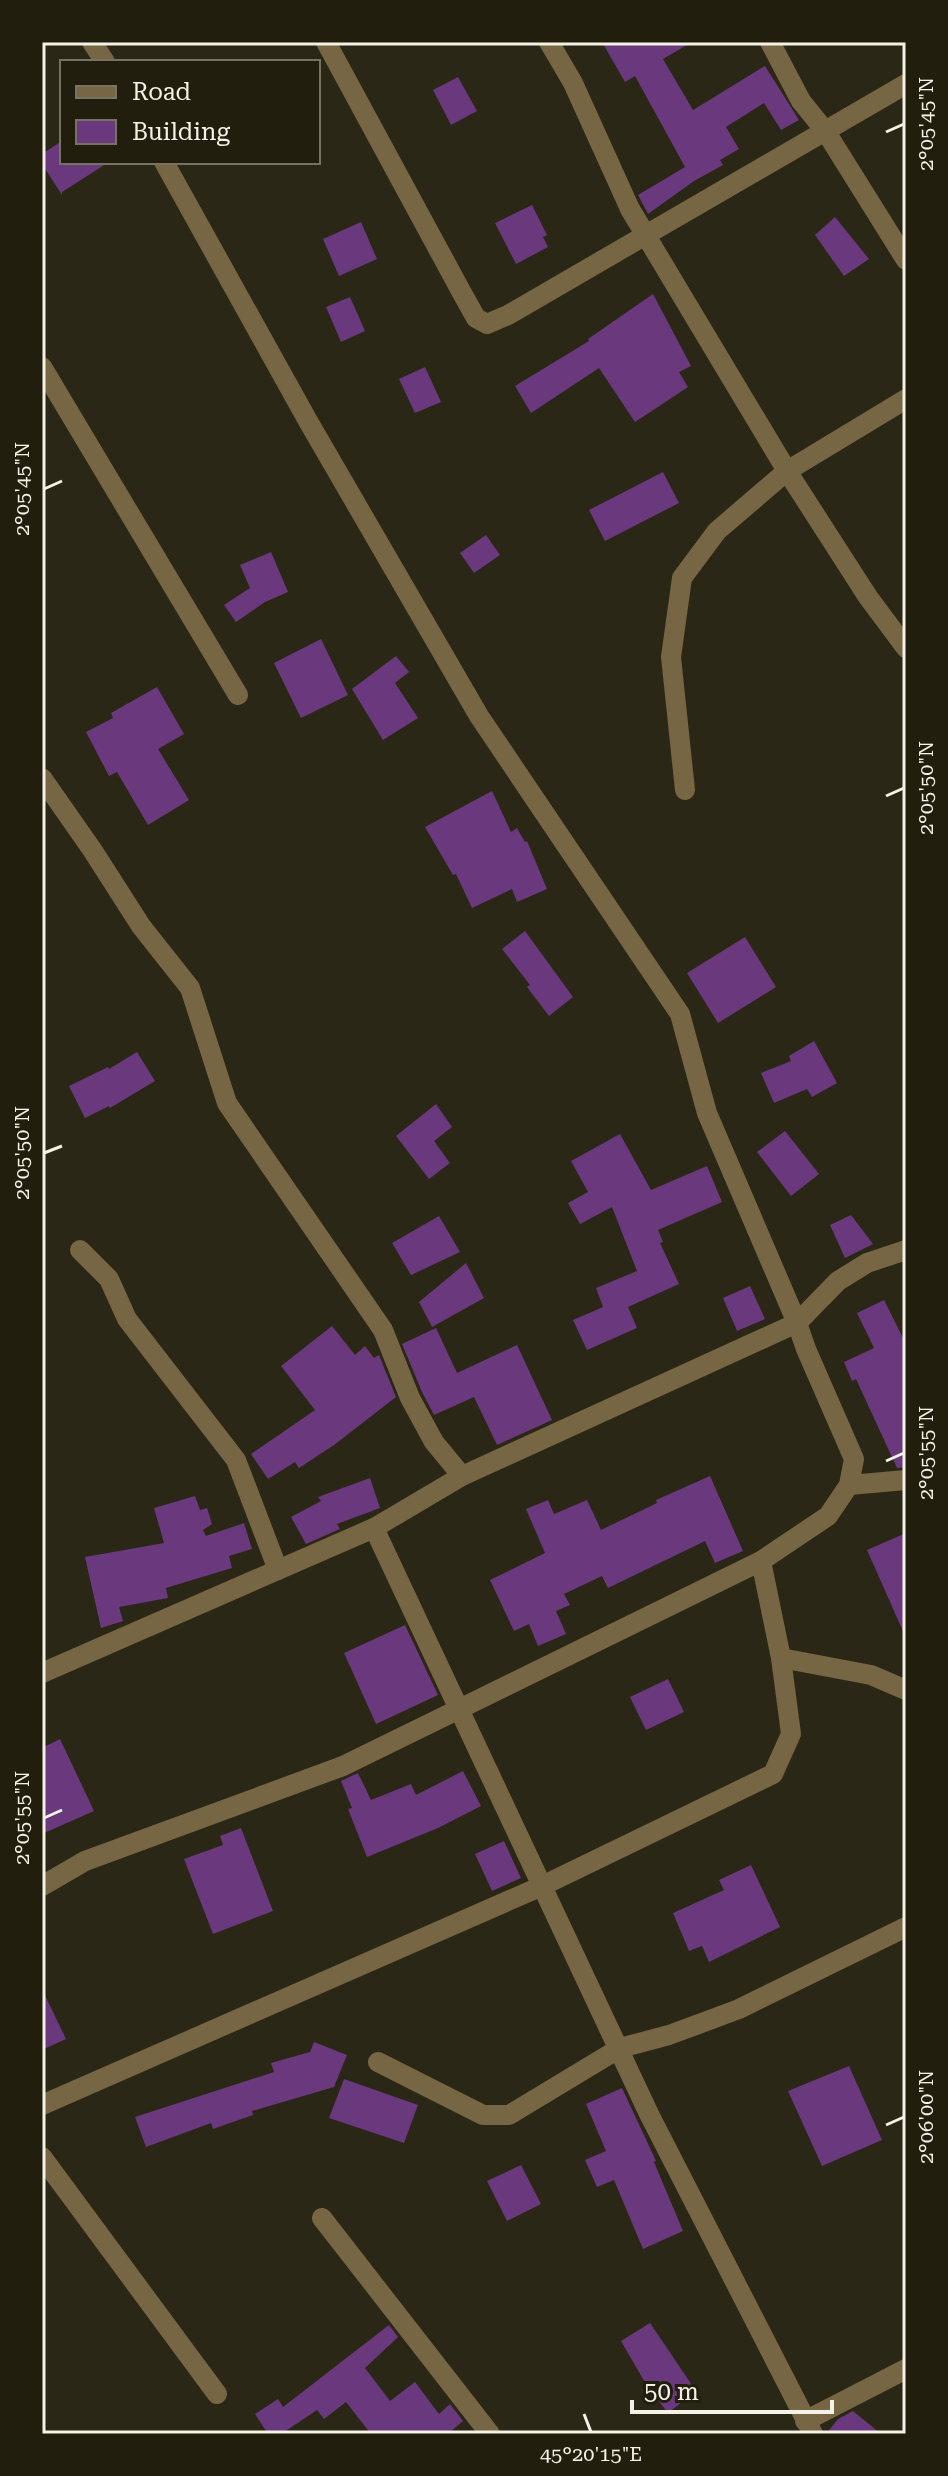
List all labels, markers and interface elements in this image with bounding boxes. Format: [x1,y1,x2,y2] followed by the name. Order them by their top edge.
[60,60,320,164] legend
[914,77,938,171] text: 2°05'45"N
[132,78,191,106] text: Road
[132,118,230,146] text: Building
[10,442,34,536] text: 2°05'45"N
[914,741,938,835] text: 2°05'50"N
[10,1106,34,1200] text: 2°05'50"N
[914,1406,938,1500] text: 2°05'55"N
[10,1771,34,1865] text: 2°05'55"N
[914,2070,938,2164] text: 2°06'00"N
[632,2364,832,2414] scale bar
[644,2378,699,2406] text: 50 m
[540,2442,642,2466] text: 45°20'15"E

